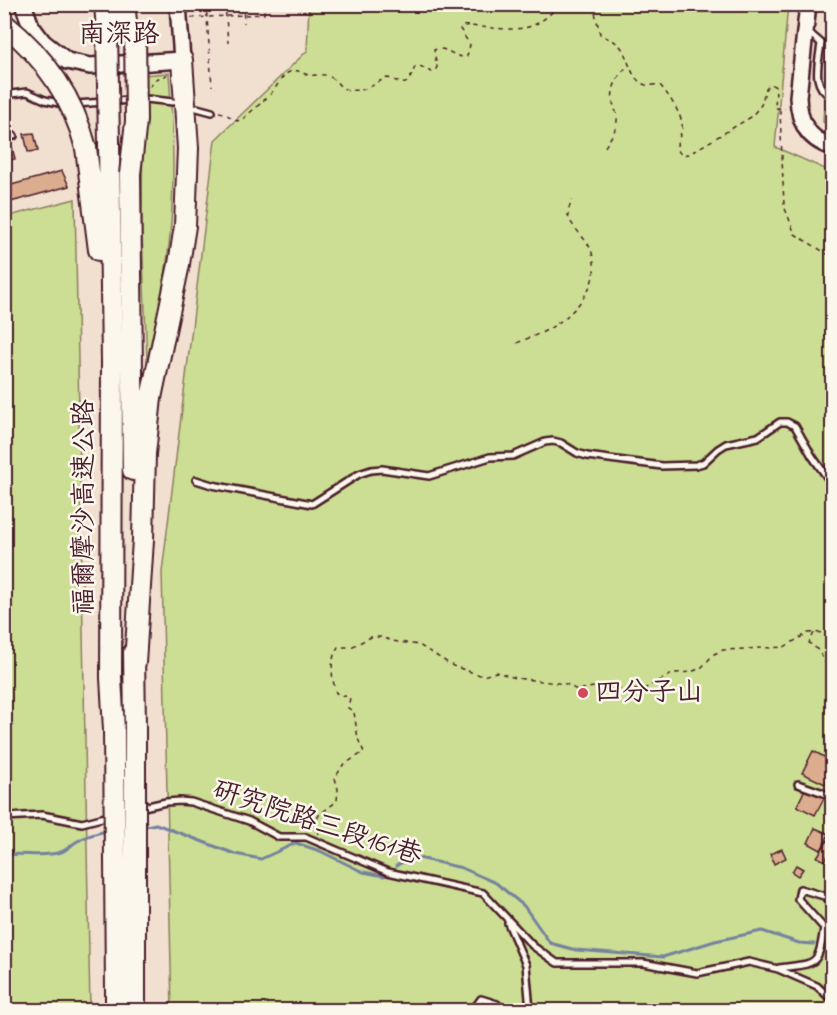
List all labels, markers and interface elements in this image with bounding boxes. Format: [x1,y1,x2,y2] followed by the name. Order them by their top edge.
[79,16,160,55] street label: 南深路
[66,399,105,615] street label: 福爾摩沙高速公路
[595,674,703,713] place label: 四分子山
[576,686,590,700] marker: 四分子山
[207,772,427,876] street label: 研究院路三段161巷

